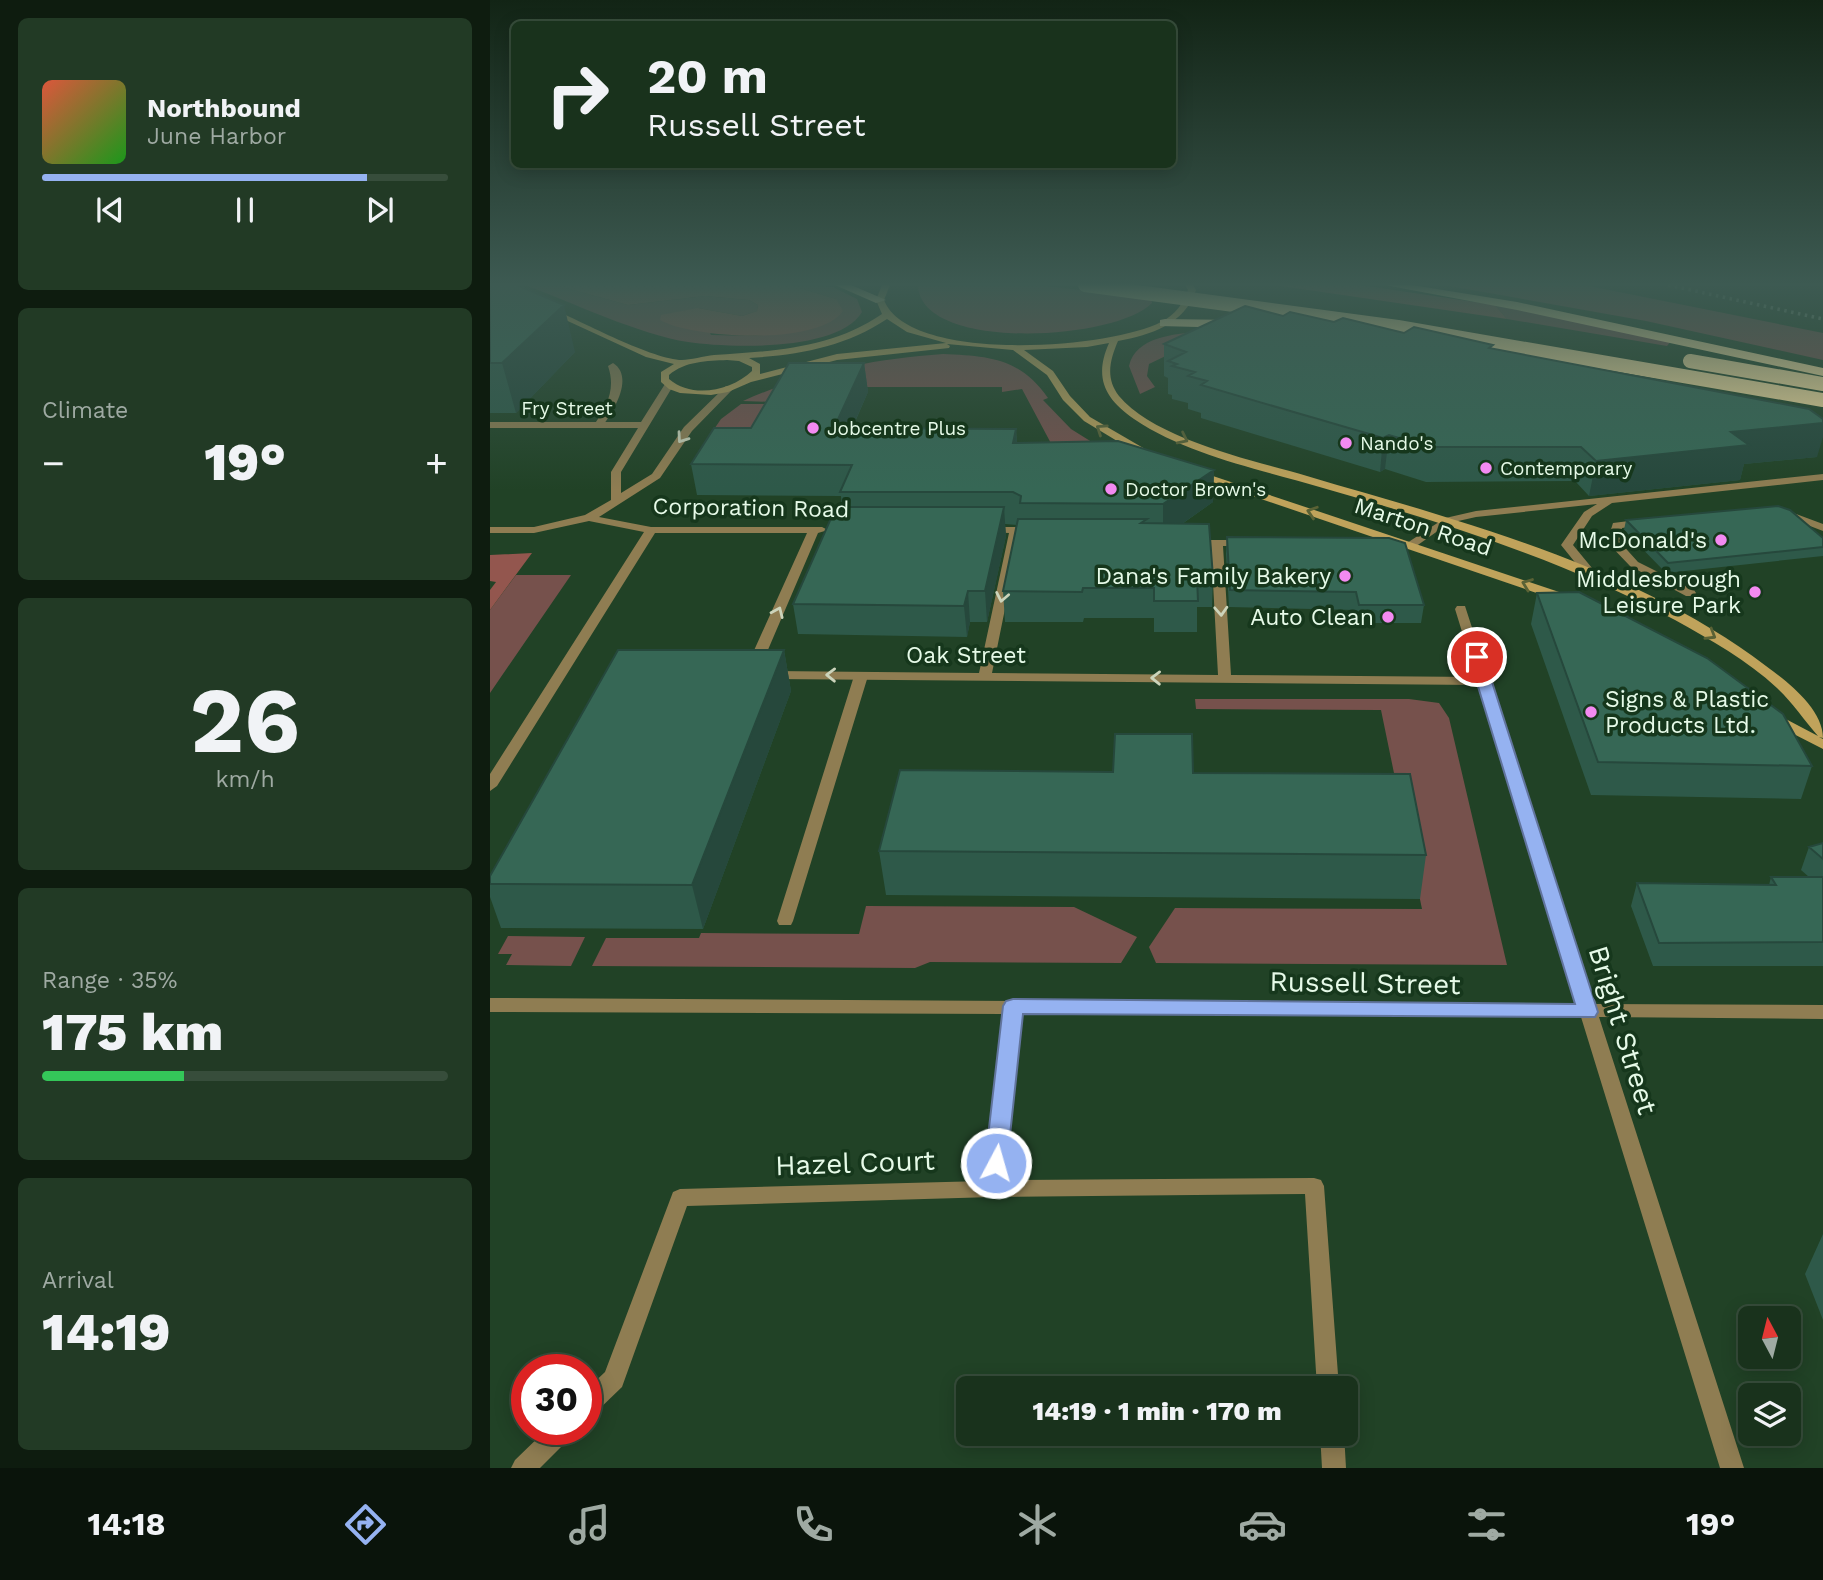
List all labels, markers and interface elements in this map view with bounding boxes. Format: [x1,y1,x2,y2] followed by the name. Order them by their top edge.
[647,47,768,105] text: 20 m
[532,49,623,140] icon: right
[147,93,301,123] text: Northbound
[647,106,866,144] text: Russell Street
[147,123,286,150] text: June Harbor
[91,191,129,229] icon: previous
[226,191,264,229] icon: pause
[361,191,399,229] icon: next
[42,397,128,424] text: Climate
[521,397,613,420] street label: Fry Street
[827,417,966,440] place label: Jobcentre Plus
[805,420,821,436] marker: Jobcentre Plus
[1096,424,1109,437] one-way arrow
[678,430,690,443] one-way arrow
[1176,431,1188,445] one-way arrow
[204,432,286,493] text: 19°
[1360,432,1434,455] place label: Nando's
[1338,435,1354,451] marker: Nando's
[42,441,65,485] text: −
[425,441,448,485] text: +
[1500,457,1632,480] place label: Contemporary
[1478,460,1494,476] marker: Contemporary
[1125,478,1266,501] place label: Doctor Brown's
[1103,481,1119,497] marker: Doctor Brown's
[1351,492,1495,562] street label: Marton Road
[652,493,850,523] street label: Corporation Road
[1306,506,1318,520] one-way arrow
[1578,527,1707,554] place label: McDonald's
[1713,532,1729,548] marker: McDonald's
[1095,563,1331,590] place label: Dana's Family Bakery
[1576,566,1741,619] place label: Middlesbrough Leisure Park
[1337,568,1353,584] marker: Dana's Family Bakery
[1522,579,1534,593] one-way arrow
[1747,584,1763,600] marker: Middlesbrough Leisure Park
[995,591,1010,603] one-way arrow
[1250,604,1374,631] place label: Auto Clean
[1213,606,1228,617] one-way arrow
[770,607,784,619] one-way arrow
[1380,609,1396,625] marker: Auto Clean
[1447,627,1507,687] pin
[1704,627,1716,640] one-way arrow
[1458,638,1496,676] icon: arrive
[906,642,1026,669] street label: Oak Street
[190,667,300,774] text: 26
[825,667,836,683] one-way arrow
[1151,670,1161,686] one-way arrow
[1605,686,1769,739] place label: Signs & Plastic Products Ltd.
[1583,704,1599,720] marker: Signs & Plastic Products Ltd.
[215,766,275,793] text: km/h
[1582,942,1664,1119] street label: Bright Street
[1269,965,1461,1001] street label: Russell Street
[42,967,177,994] text: Range · 35%
[42,1002,223,1063] text: 175 km
[959,1126,1033,1200] position arrow
[775,1144,936,1182] street label: Hazel Court
[42,1267,114,1294] text: Arrival
[42,1302,171,1363] text: 14:19
[1738,1306,1801,1368] north arrow
[1738,1306,1801,1446] map controls
[511,1354,602,1445] speed limit sign: 30
[1738,1383,1801,1446] button: layers
[1032,1396,1282,1426] text: 14:19 · 1 min · 170 m
[341,1500,390,1549] icon: directions
[565,1500,614,1549] icon: music
[789,1500,838,1549] icon: phone
[1013,1500,1062,1549] icon: climate
[1238,1500,1287,1549] icon: car
[1462,1500,1511,1549] icon: filters
[88,1505,166,1543] text: 14:18
[1686,1505,1735,1543] text: 19°

